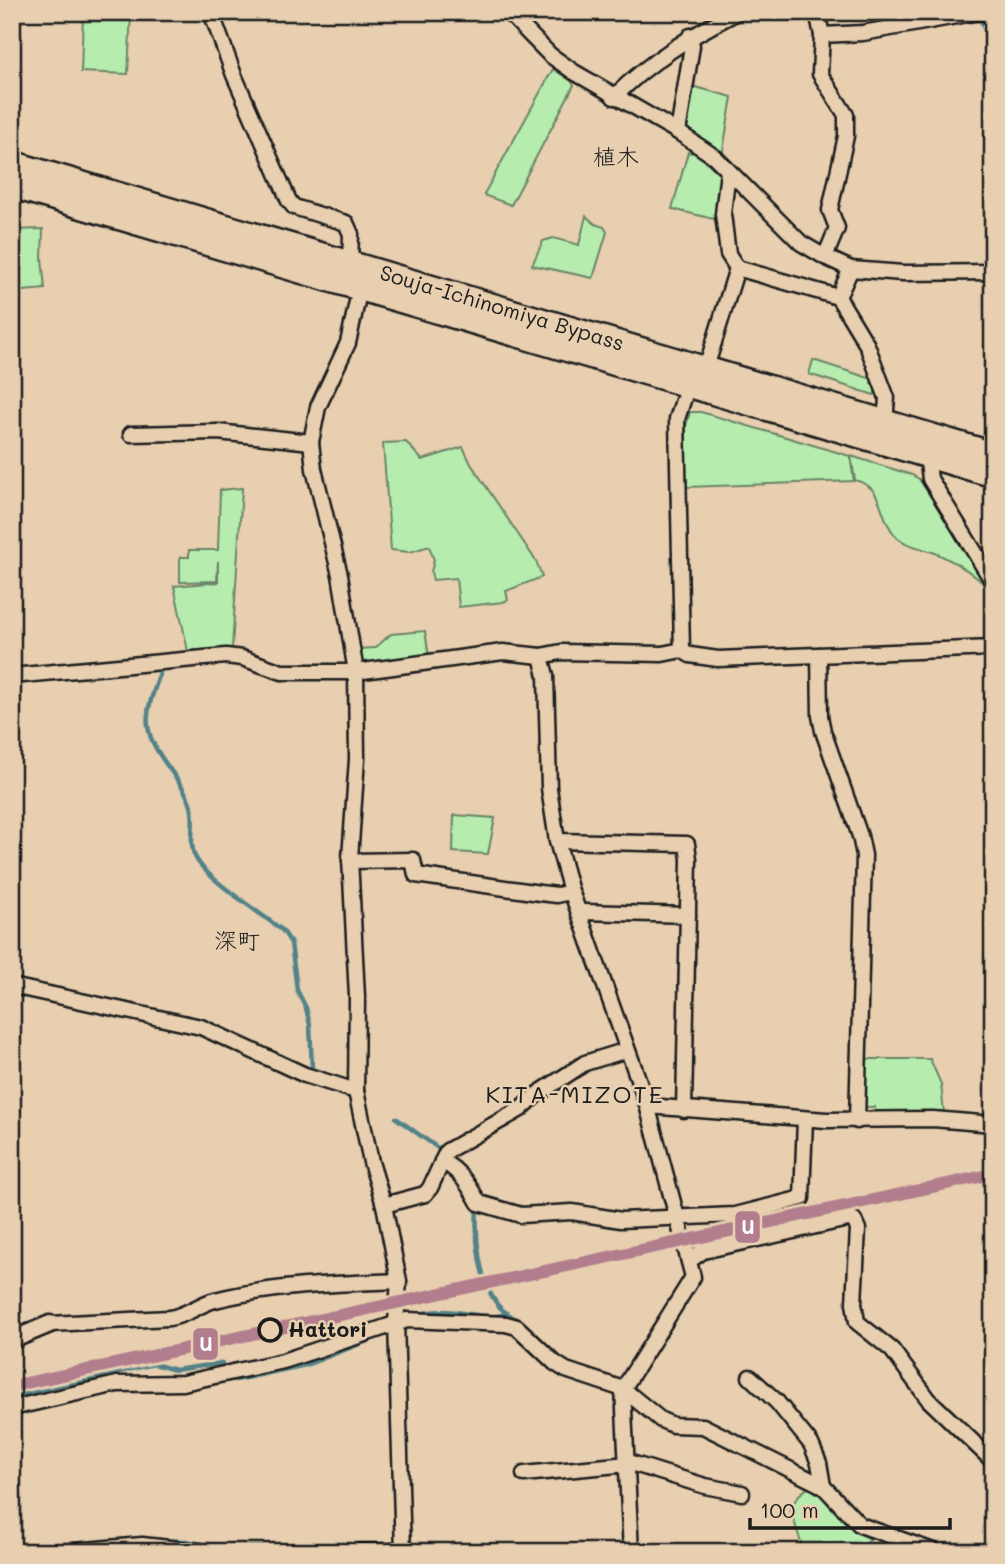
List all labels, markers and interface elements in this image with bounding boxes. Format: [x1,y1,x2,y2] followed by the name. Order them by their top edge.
[593,141,639,171] district label: 植木
[377,258,628,356] street label: Souja-Ichinomiya Bypass
[214,925,260,955] district label: 深町
[485,1078,665,1109] district label: KITA-MIZOTE
[734,1210,761,1244] line badge: U
[741,1214,755,1239] text: U
[288,1315,367,1342] place label: Hattori
[258,1318,282,1342] marker: Hattori
[192,1327,219,1361] line badge: U
[199,1331,213,1356] text: U
[750,1487,949,1531] scale bar
[760,1496,819,1523] text: 100 m

